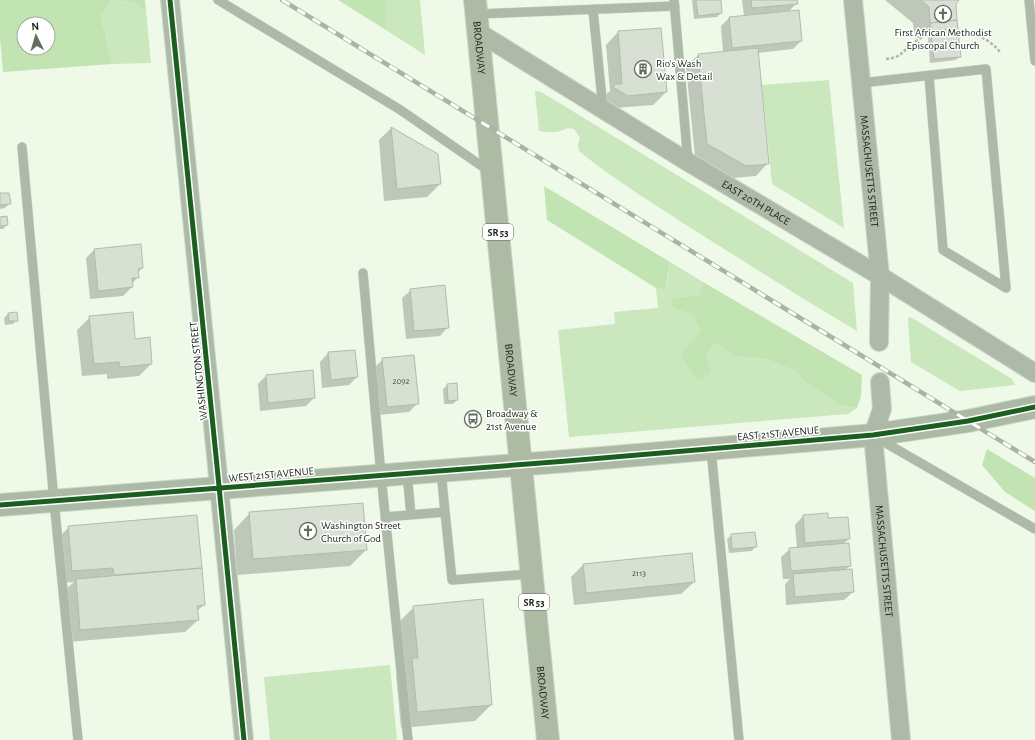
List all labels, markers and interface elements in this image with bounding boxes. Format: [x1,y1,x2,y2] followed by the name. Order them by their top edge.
[933,4,953,24] church icon: First African Methodist Episcopal Church
[16,16,56,56] north arrow
[31,21,39,32] text: N
[471,21,487,75] street label: BROADWAY
[895,27,992,51] place label: First African Methodist Episcopal Church
[656,58,713,82] place label: Rio's Wash Wax & Detail
[633,59,653,79] building icon: Rio's Wash Wax & Detail
[858,115,880,228] street label: MASSACHUSETTS STREET
[720,178,792,228] street label: EAST 20TH PLACE
[483,224,513,240] road number: SR 53
[188,320,209,421] street label: WASHINGTON STREET
[503,343,519,398] street label: BROADWAY
[392,377,410,386] house number: 2092
[486,408,538,432] place label: Broadway & 21st Avenue
[463,409,483,429] bus stop icon: Broadway & 21st Avenue
[737,424,820,443] street label: EAST 21ST AVENUE
[228,465,315,484] street label: WEST 21ST AVENUE
[873,504,895,618] street label: MASSACHUSETTS STREET
[321,520,401,544] place label: Washington Street Church of God
[298,521,318,541] church icon: Washington Street Church of God
[632,569,646,578] house number: 2113
[519,594,549,610] road number: SR 53
[535,666,551,720] street label: BROADWAY

